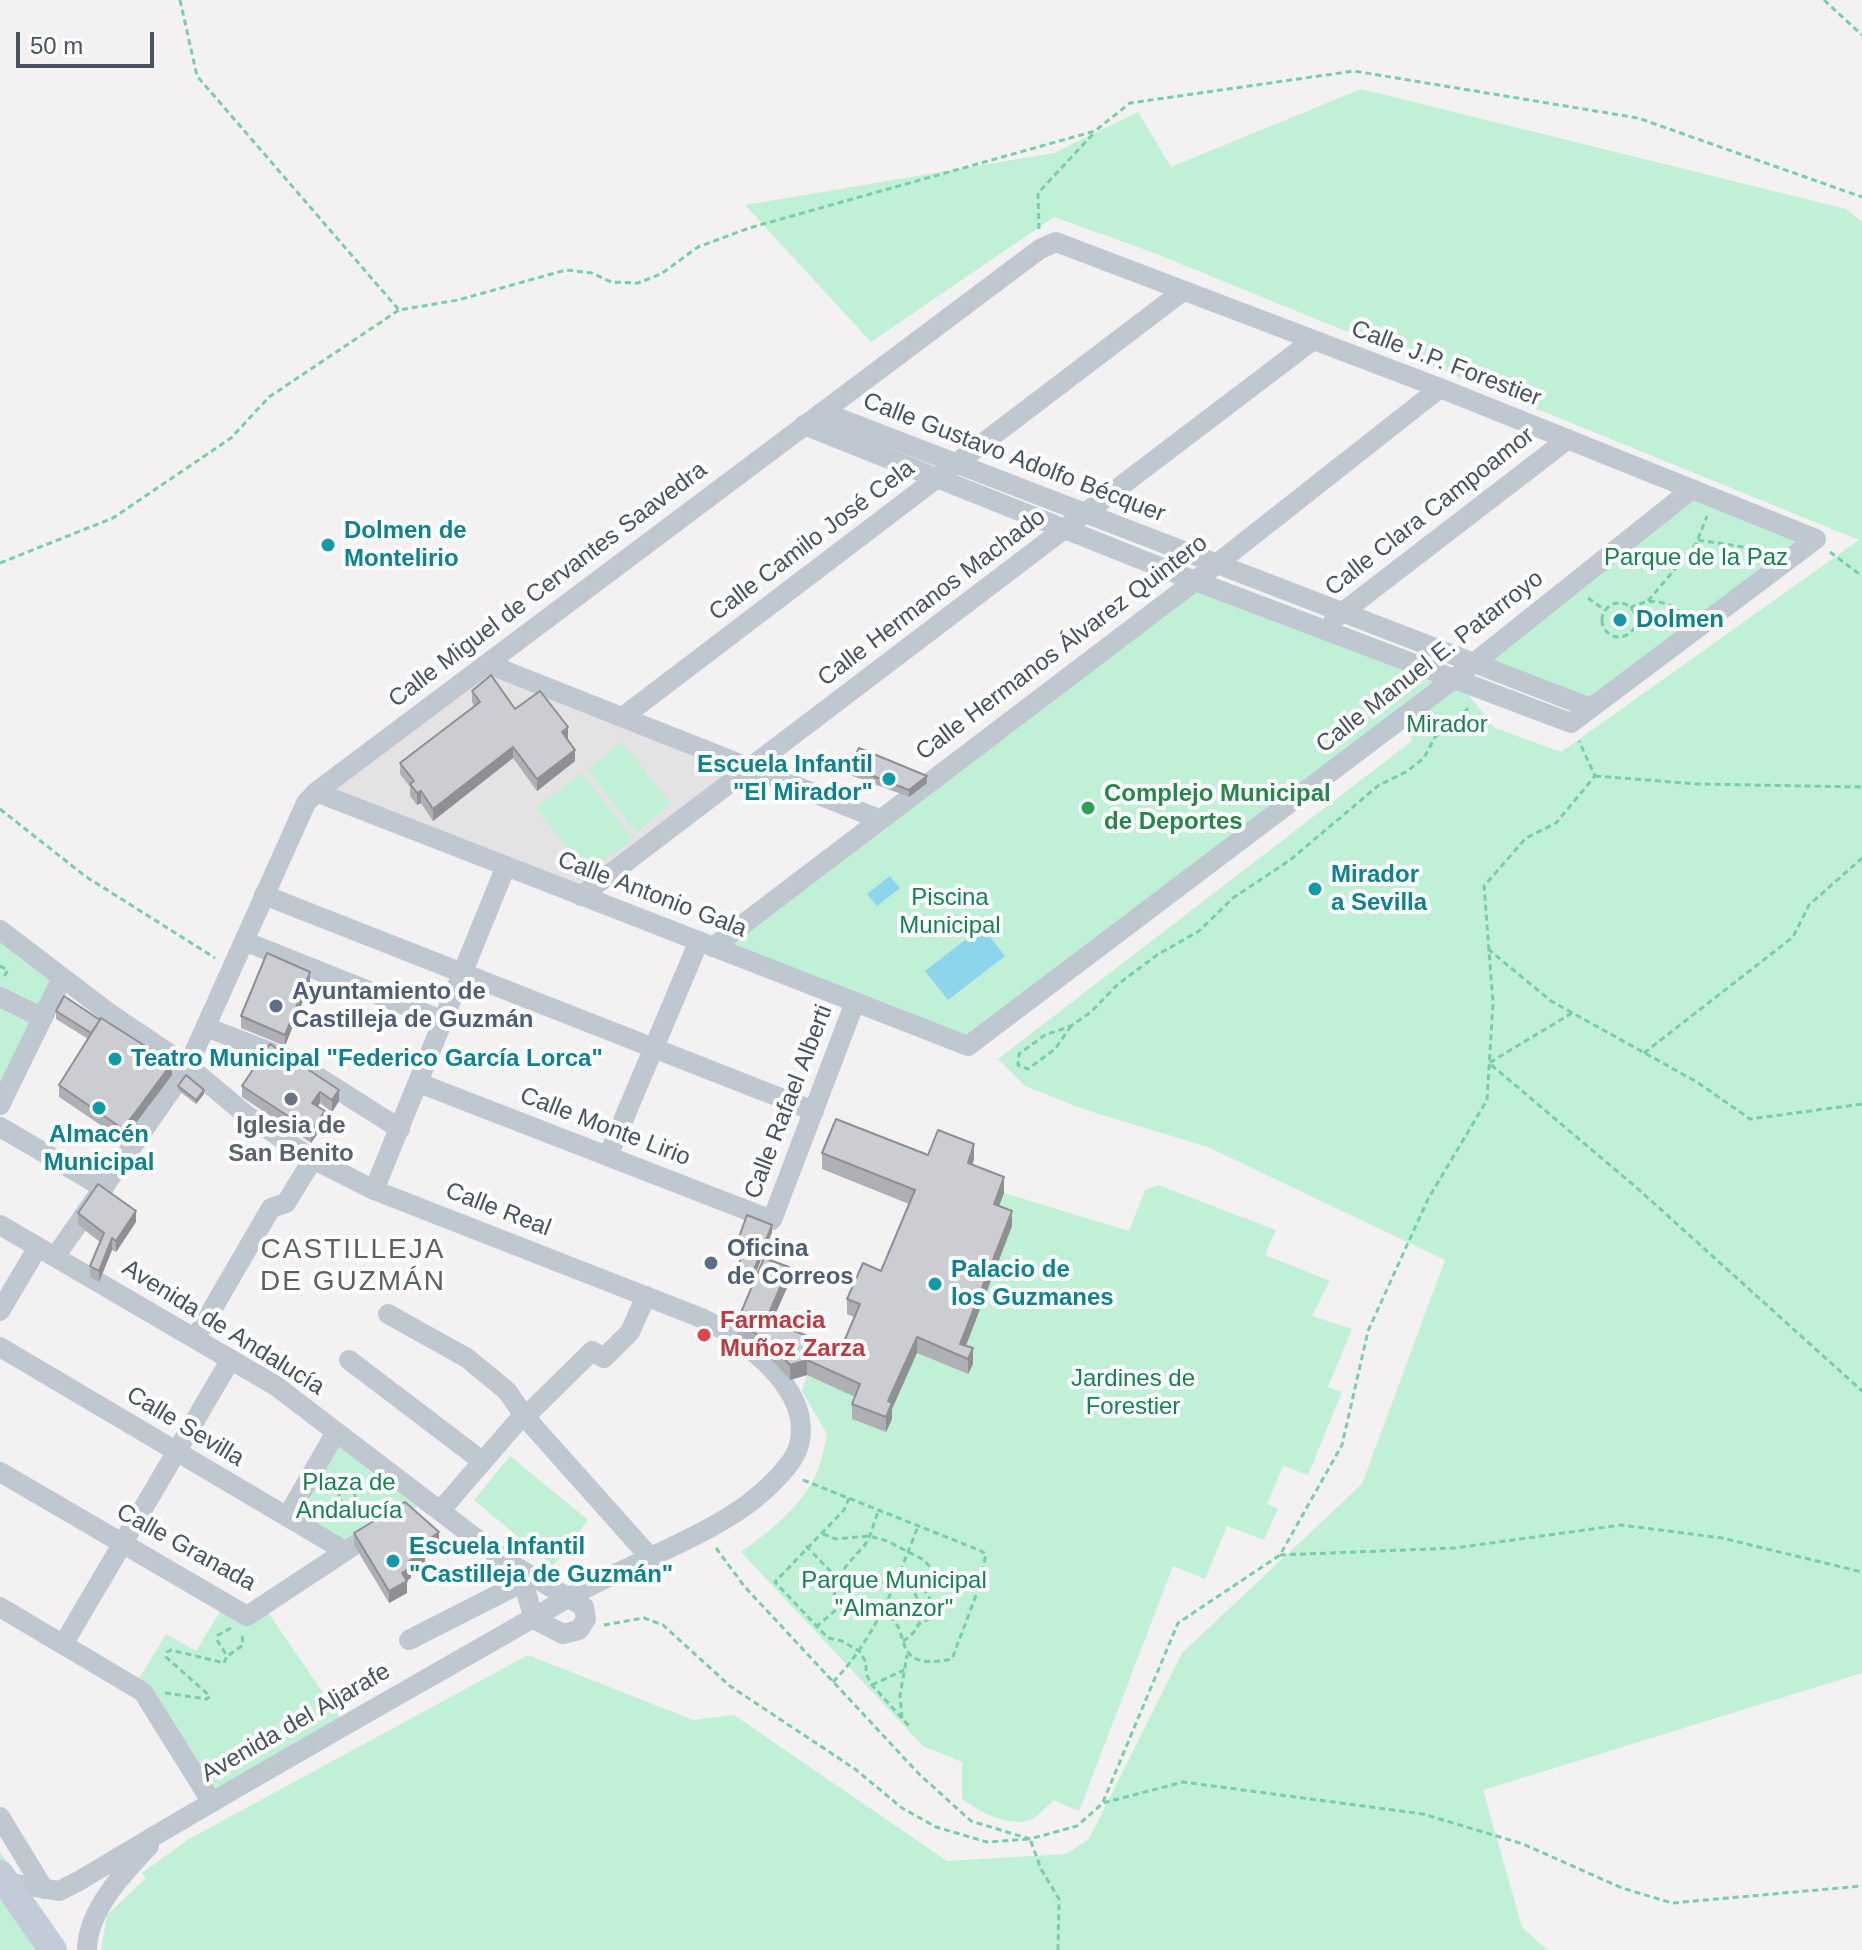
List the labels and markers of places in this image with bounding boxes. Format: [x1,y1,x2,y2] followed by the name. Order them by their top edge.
[344,517,467,573] place label: Dolmen de Montelirio
[319,536,337,554] marker: Dolmen de Montelirio
[1636,606,1724,634] place label: Dolmen
[1611,611,1629,629] marker: Dolmen
[697,751,873,807] place label: Escuela Infantil "El Mirador"
[880,770,898,788] marker: Escuela Infantil "El Mirador"
[1104,780,1331,836] place label: Complejo Municipal de Deportes
[1079,799,1097,817] marker: Complejo Municipal de Deportes
[1331,861,1427,917] place label: Mirador a Sevilla
[1306,880,1324,898] marker: Mirador a Sevilla
[292,978,533,1034] place label: Ayuntamiento de Castilleja de Guzmán
[267,997,285,1015] marker: Ayuntamiento de Castilleja de Guzmán
[131,1045,603,1073] place label: Teatro Municipal "Federico García Lorca"
[106,1050,124,1068] marker: Teatro Municipal "Federico García Lorca"
[282,1090,300,1108] marker: Iglesia de San Benito
[90,1099,108,1117] marker: Almacén Municipal
[228,1112,354,1168] place label: Iglesia de San Benito
[44,1121,154,1177] place label: Almacén Municipal
[727,1235,854,1291] place label: Oficina de Correos
[702,1254,720,1272] marker: Oficina de Correos
[951,1256,1114,1312] place label: Palacio de los Guzmanes
[926,1275,944,1293] marker: Palacio de los Guzmanes
[720,1307,865,1363] place label: Farmacia Muñoz Zarza
[695,1326,713,1344] marker: Farmacia Muñoz Zarza
[409,1533,673,1589] place label: Escuela Infantil "Castilleja de Guzmán"
[384,1552,402,1570] marker: Escuela Infantil "Castilleja de Guzmán"

